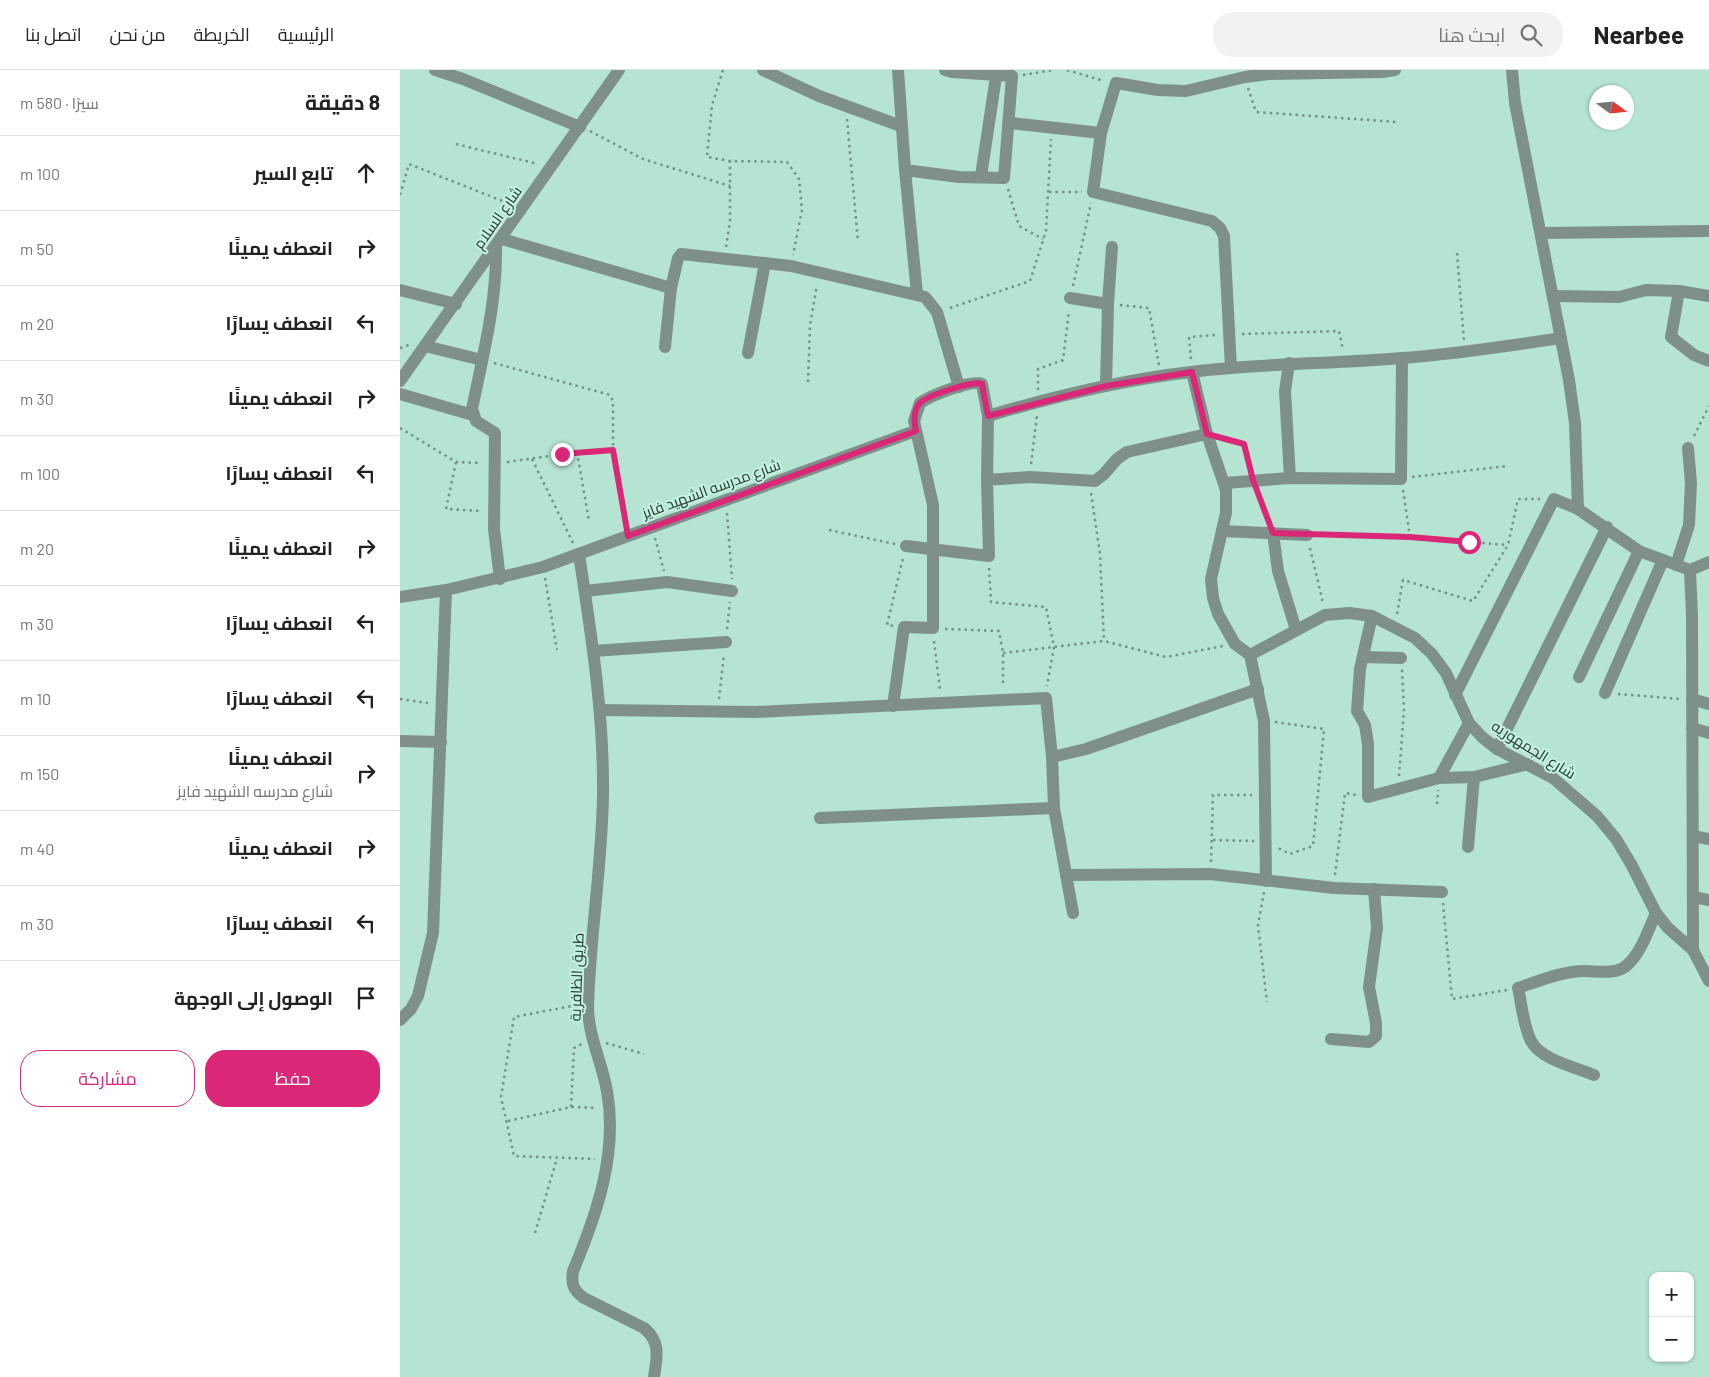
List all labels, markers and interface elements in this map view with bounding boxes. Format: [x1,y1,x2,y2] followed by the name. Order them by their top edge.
[1213,12,1563,57] search box
[1593,20,1684,49] text: Nearbee
[1517,21,1545,49] icon: search
[25,23,82,45] text: اتصل بنا
[110,23,166,45] text: من نحن
[194,23,250,45] text: الخريطة
[278,23,334,45] text: الرئيسية
[1438,23,1505,46] text: ابحث هنا
[1589,85,1634,130] north arrow
[305,89,380,114] text: 8 دقيقة
[20,93,99,112] text: سيرًا · 580 m
[352,159,380,187] icon: ahead
[254,161,333,184] text: تابع السير
[20,164,60,183] text: 100 m
[469,182,528,254] street label: شارع السلام
[352,234,380,262] icon: right
[228,236,333,259] text: انعطف يمينًا
[20,239,54,258] text: 50 m
[352,309,380,337] icon: left
[226,311,333,334] text: انعطف يسارًا
[20,314,54,333] text: 20 m
[352,384,380,412] icon: right
[228,386,333,409] text: انعطف يمينًا
[20,389,54,408] text: 30 m
[551,443,574,466] route end
[638,455,784,525] street label: شارع مدرسه الشهيد فايز
[352,459,380,487] icon: left
[226,461,333,484] text: انعطف يسارًا
[20,464,60,483] text: 100 m
[1458,531,1481,554] route start
[352,534,380,562] icon: right
[228,536,333,559] text: انعطف يمينًا
[20,539,54,558] text: 20 m
[352,609,380,637] icon: left
[226,611,333,634] text: انعطف يسارًا
[20,614,54,633] text: 30 m
[352,684,380,712] icon: left
[226,686,333,709] text: انعطف يسارًا
[20,689,51,708] text: 10 m
[1487,716,1579,785] street label: شارع الجمهوريه
[228,746,333,769] text: انعطف يمينًا
[352,759,380,787] icon: right
[20,764,59,783] text: 150 m
[177,781,333,800] text: شارع مدرسه الشهيد فايز
[352,834,380,862] icon: right
[228,836,333,859] text: انعطف يمينًا
[20,839,54,858] text: 40 m
[352,909,380,937] icon: left
[226,911,333,934] text: انعطف يسارًا
[20,914,54,933] text: 30 m
[565,932,589,1022] street label: طريق الظافرية
[352,984,380,1012] icon: arrive
[174,986,333,1009] text: الوصول إلى الوجهة
[20,1050,195,1107] button: مشاركة
[205,1050,380,1107] button: حفظ
[1649,1272,1694,1362] map controls
[1649,1272,1694,1317] button: +
[1649,1317,1694,1362] button: −

